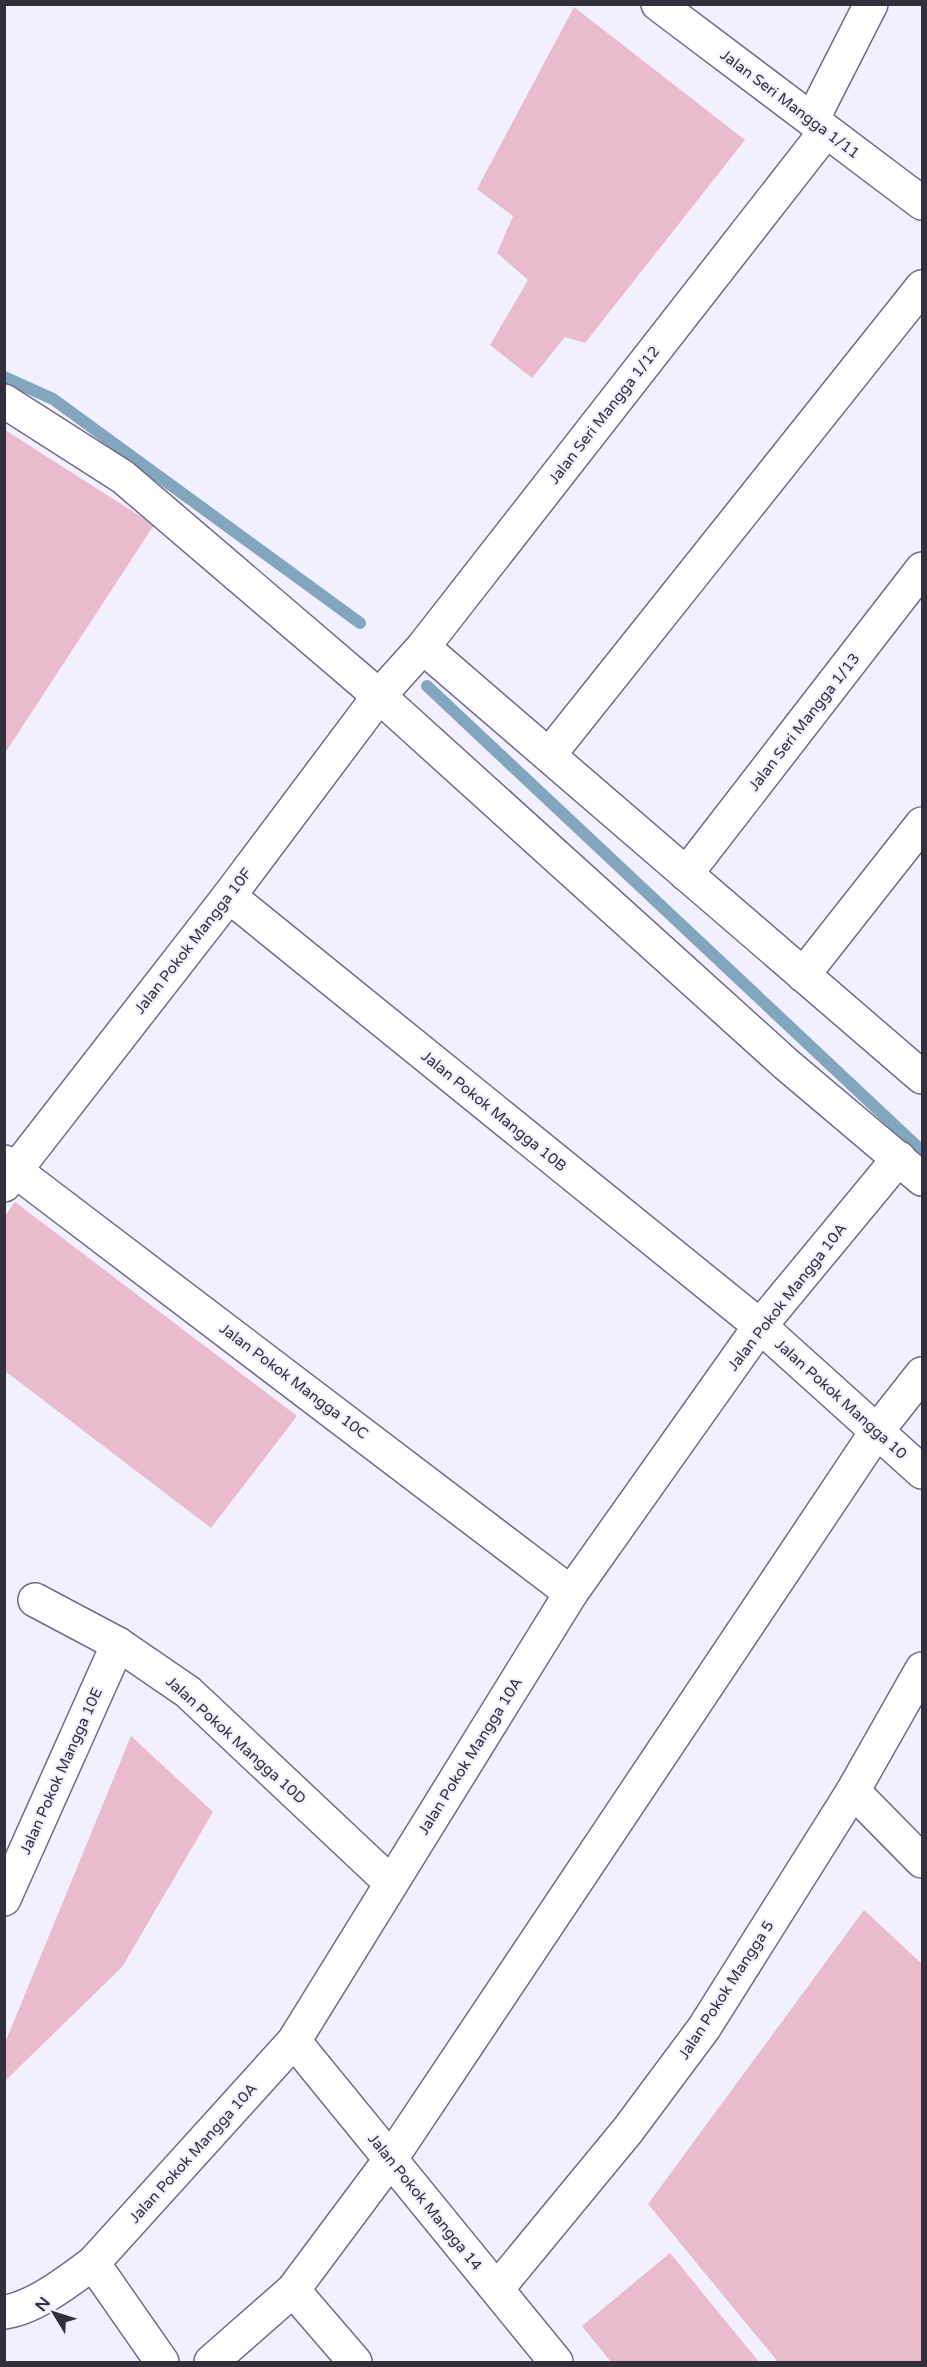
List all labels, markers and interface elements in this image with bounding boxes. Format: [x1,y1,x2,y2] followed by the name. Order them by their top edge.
[717,46,863,162] street label: Jalan Seri Mangga 1/11
[545,342,663,488] street label: Jalan Seri Mangga 1/12
[745,649,863,795] street label: Jalan Seri Mangga 1/13
[130,864,256,1018] street label: Jalan Pokok Mangga 10F
[418,1047,570,1175] street label: Jalan Pokok Mangga 10B
[724,1220,850,1374] street label: Jalan Pokok Mangga 10A
[216,1319,372,1443] street label: Jalan Pokok Mangga 10C
[771,1335,911,1463] street label: Jalan Pokok Mangga 10
[162,1672,310,1808] street label: Jalan Pokok Mangga 10D
[414,1674,526,1838] street label: Jalan Pokok Mangga 10A
[16,1685,106,1857] street label: Jalan Pokok Mangga 10E
[674,1917,778,2063] street label: Jalan Pokok Mangga 5
[125,2079,261,2227] street label: Jalan Pokok Mangga 10A
[364,2130,486,2274] street label: Jalan Pokok Mangga 14
[24,2283,84,2343] north arrow
[31,2293,55,2316] text: N

